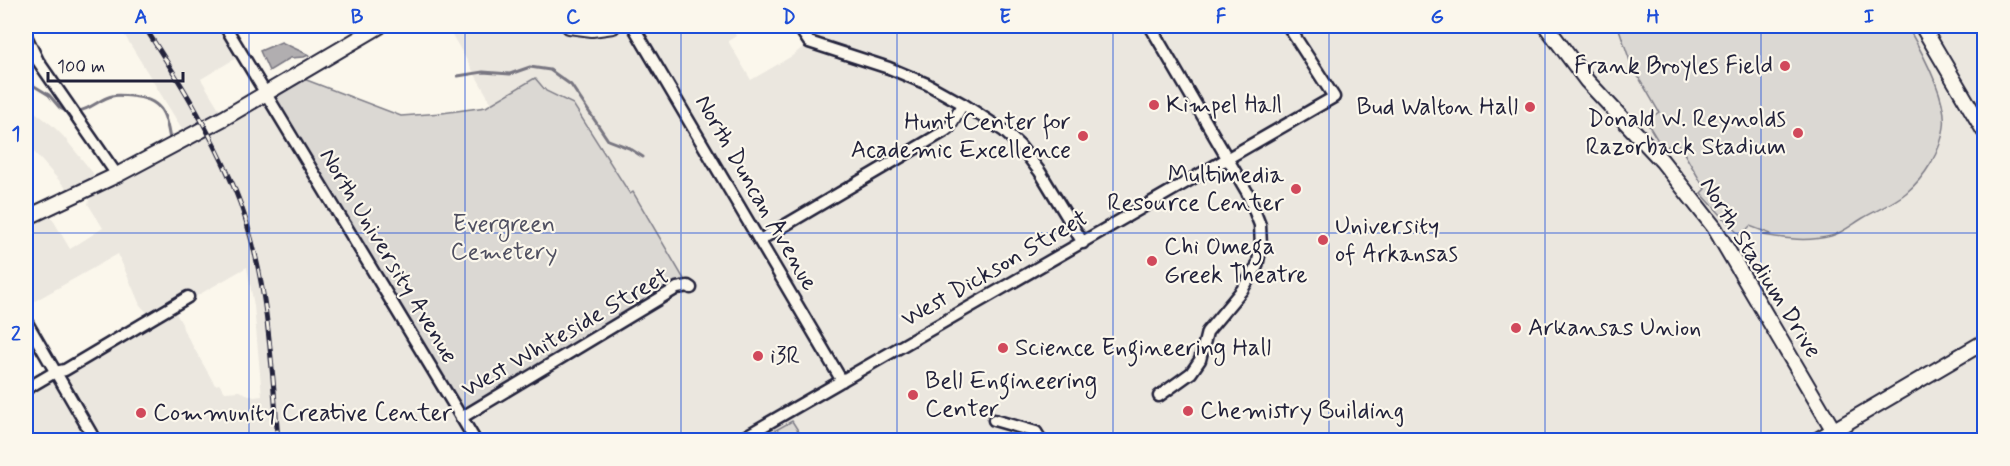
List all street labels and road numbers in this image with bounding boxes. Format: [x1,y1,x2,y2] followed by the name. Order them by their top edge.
[687,89,825,297] street label: North Duncan Avenue
[312,143,464,369] street label: North University Avenue
[1692,172,1828,364] street label: North Stadium Drive
[896,203,1094,335] street label: West Dickson Street
[456,261,676,405] street label: West Whiteside Street

